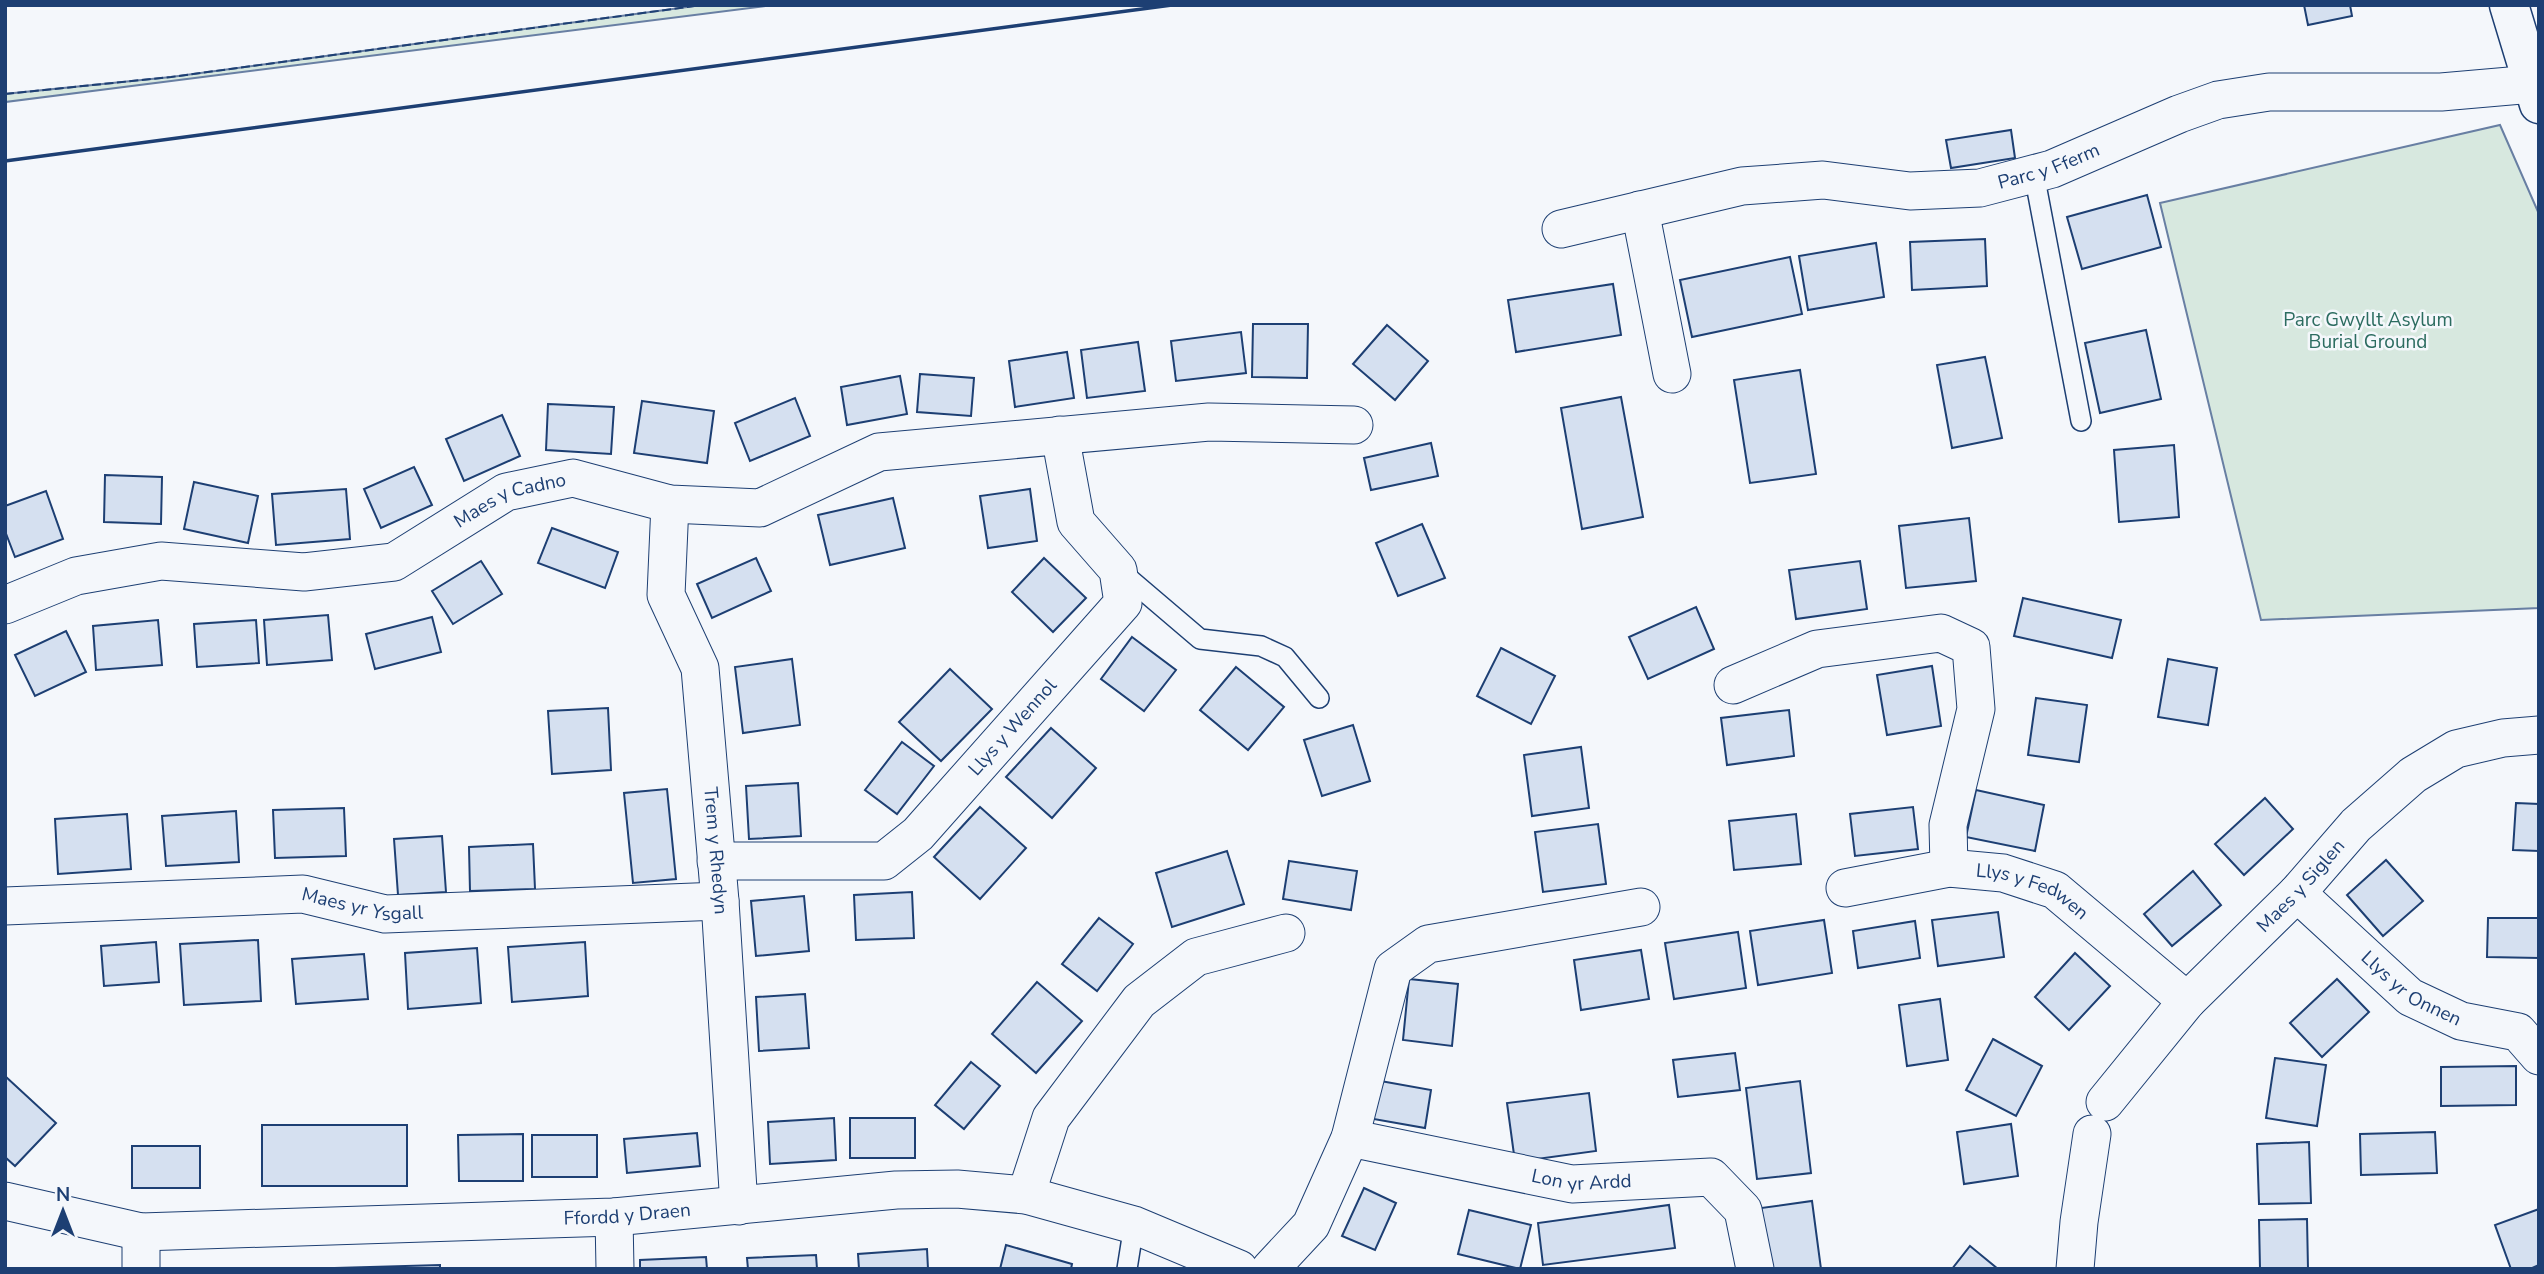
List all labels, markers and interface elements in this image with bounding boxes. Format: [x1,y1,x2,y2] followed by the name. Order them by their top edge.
[1995,137,2104,196] street label: Parc y Fferm
[2283,307,2453,355] park label: Parc Gwyllt Asylum Burial Ground
[449,467,568,534] street label: Maes y Cadno
[963,673,1063,782] street label: Llys y Wennol
[697,786,734,915] street label: Trem y Rhedyn
[2251,834,2351,938] street label: Maes y Siglen
[1975,858,2094,926] street label: Llys y Fedwen
[299,881,424,927] street label: Maes yr Ysgall
[2355,945,2466,1032] street label: Llys yr Onnen
[1529,1163,1632,1197] street label: Lon yr Ardd
[28,1176,98,1246] north arrow
[56,1182,70,1208] text: N
[563,1197,692,1232] street label: Ffordd y Draen

